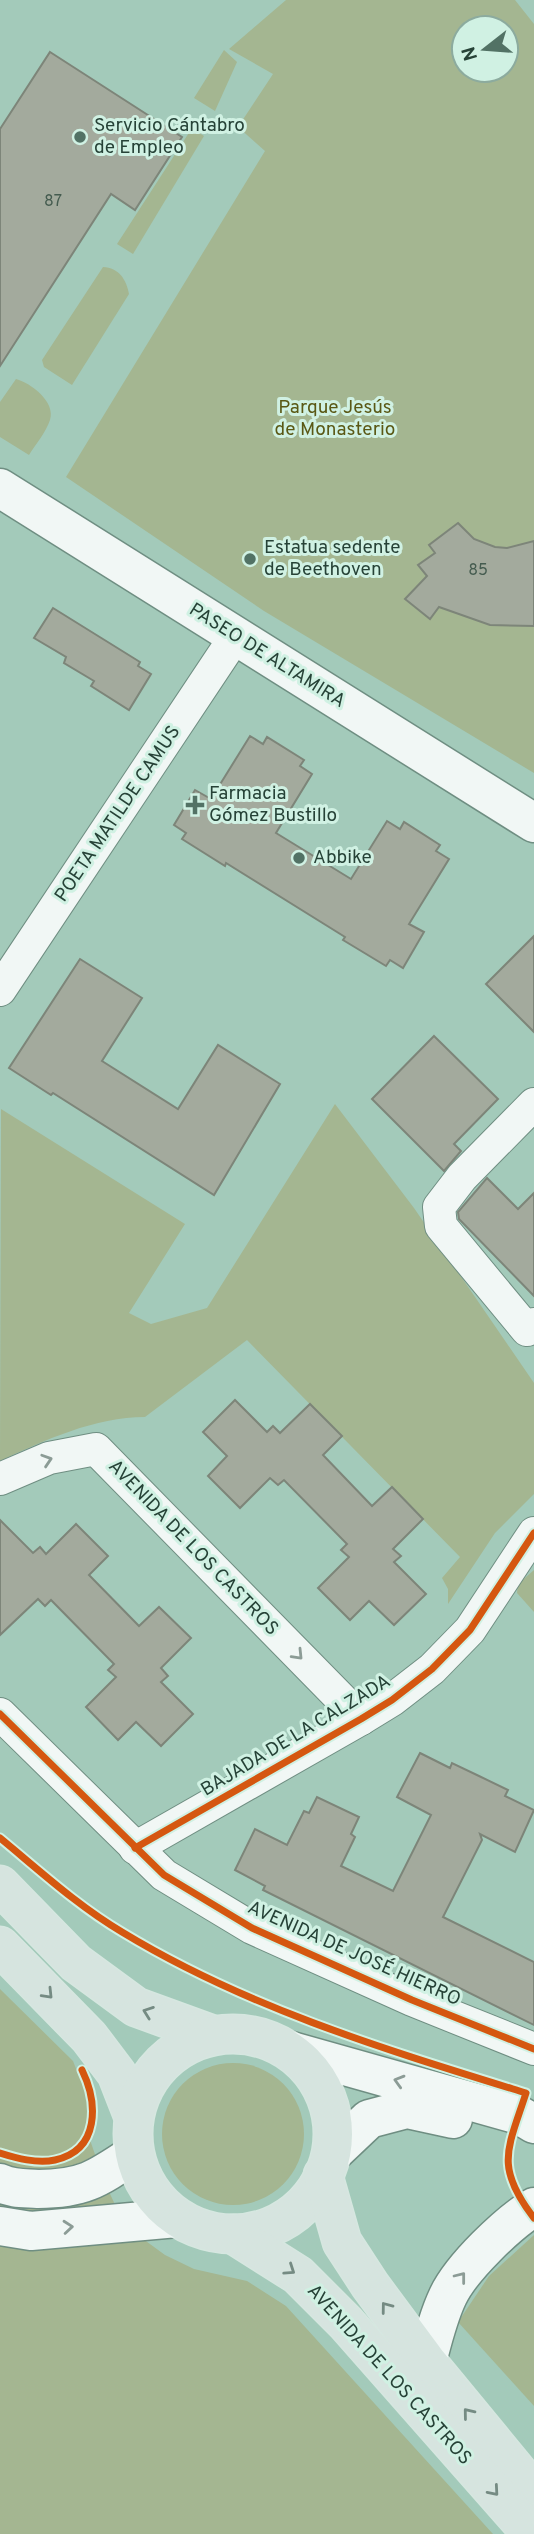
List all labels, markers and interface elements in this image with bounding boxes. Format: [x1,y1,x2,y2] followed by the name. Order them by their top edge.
[450,14,520,84] north arrow
[457,43,484,63] text: N
[94,114,245,160] place label: Servicio Cántabro de Empleo
[72,129,88,145] marker: Servicio Cántabro de Empleo
[44,192,62,212] house number: 87
[275,396,395,442] park label: Parque Jesús de Monasterio
[264,536,400,582] place label: Estatua sedente de Beethoven
[242,551,258,567] marker: Estatua sedente de Beethoven
[468,561,488,581] house number: 85
[184,598,350,714] street label: PASEO DE ALTAMIRA
[50,721,186,907] street label: POETA MATILDE CAMUS
[209,782,337,828] place label: Farmacia Gómez Bustillo
[187,797,203,813] marker: Farmacia Gómez Bustillo
[313,846,372,870] place label: Abbike
[291,850,307,866] marker: Abbike
[40,1454,52,1468] one-way arrow
[103,1455,283,1641] street label: AVENIDA DE LOS CASTROS
[290,1647,303,1660] one-way arrow
[197,1670,395,1802] street label: BAJADA DE LA CALZADA
[244,1895,465,2012] street label: AVENIDA DE JOSÉ HIERRO
[40,1986,53,1999] one-way arrow
[143,2006,155,2020] one-way arrow
[394,2075,406,2090] one-way arrow
[63,2220,74,2235] one-way arrow
[282,2262,295,2275] one-way arrow
[453,2272,466,2285] one-way arrow
[301,2280,477,2470] street label: AVENIDA DE LOS CASTROS
[382,2303,395,2315] one-way arrow
[464,2408,476,2421] one-way arrow
[486,2483,498,2496] one-way arrow

